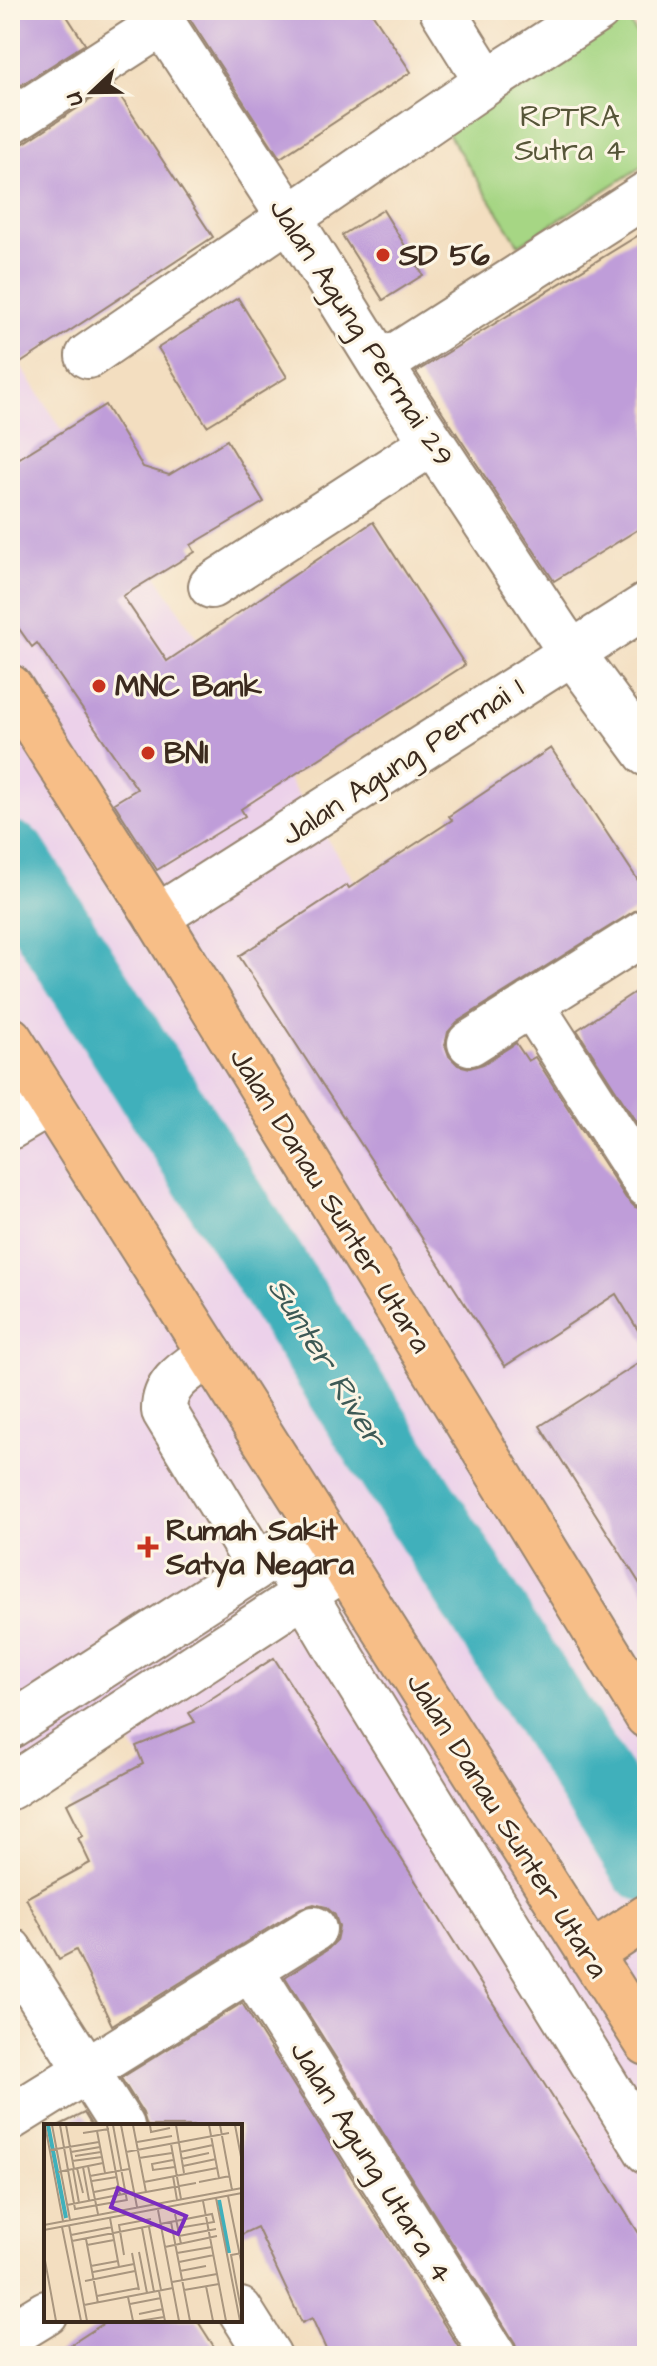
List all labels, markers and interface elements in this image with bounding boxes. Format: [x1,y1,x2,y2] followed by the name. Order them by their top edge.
[52,52,132,132] north arrow
[58,87,92,110] text: U
[515,96,625,172] park label: RPTRA Sutra 4
[258,190,464,475] street label: Jalan Agung Permai 29
[398,235,490,277] place label: SD 56
[374,246,392,264] marker: SD 56
[115,666,262,708] place label: MNC Bank
[273,667,533,857] street label: Jalan Agung Permai 1
[90,677,108,695] marker: MNC Bank
[164,733,209,775] place label: BNI
[139,744,157,762] marker: BNI
[219,1040,441,1361] street label: Jalan Danau Sunter Utara
[257,1269,399,1459] water label: Sunter River
[165,1510,355,1588] place label: Rumah Sakit Satya Negara
[137,1536,159,1558] marker: Rumah Sakit Satya Negara
[396,1665,618,1986] street label: Jalan Danau Sunter Utara
[279,2033,463,2293] street label: Jalan Agung Utara 4
[44,2124,242,2322] inset map

